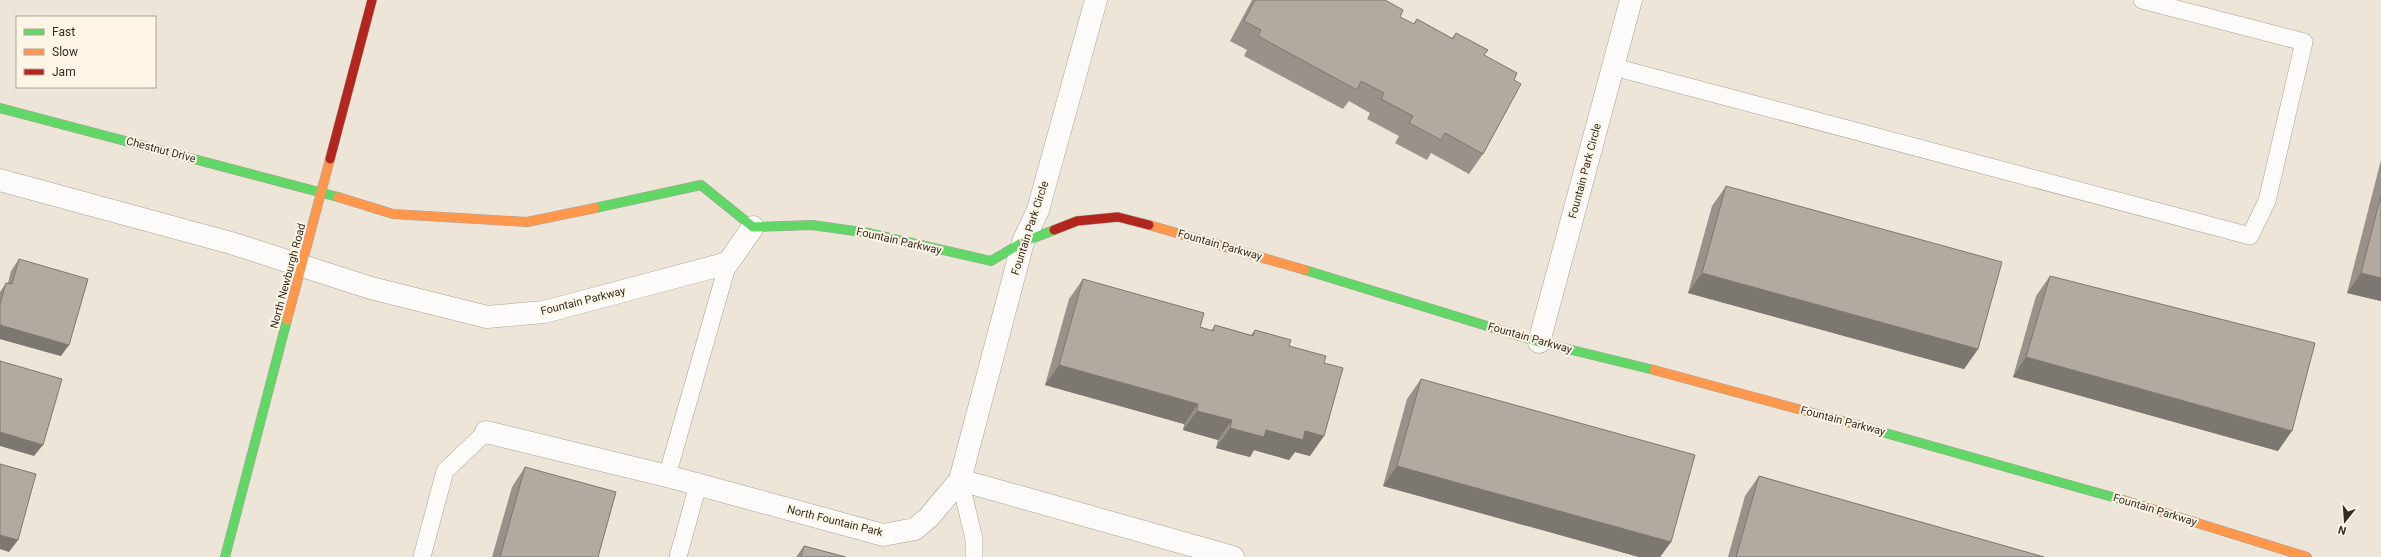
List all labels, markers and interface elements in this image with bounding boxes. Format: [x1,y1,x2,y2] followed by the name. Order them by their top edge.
[16,16,156,88] legend
[52,25,75,39] text: Fast
[52,45,78,59] text: Slow
[52,65,76,79] text: Jam
[1566,122,1604,220] street label: Fountain Park Circle
[125,134,197,166] street label: Chestnut Drive
[1009,179,1051,277] street label: Fountain Park Circle
[268,222,308,330] street label: North Newburgh Road
[855,225,944,257] street label: Fountain Parkway
[1176,227,1264,263] street label: Fountain Parkway
[539,284,628,318] street label: Fountain Parkway
[1486,320,1574,356] street label: Fountain Parkway
[1799,403,1887,439] street label: Fountain Parkway
[2112,491,2199,529] street label: Fountain Parkway
[2325,501,2365,541] north arrow
[786,503,885,539] street label: North Fountain Park
[2336,523,2348,537] text: N

